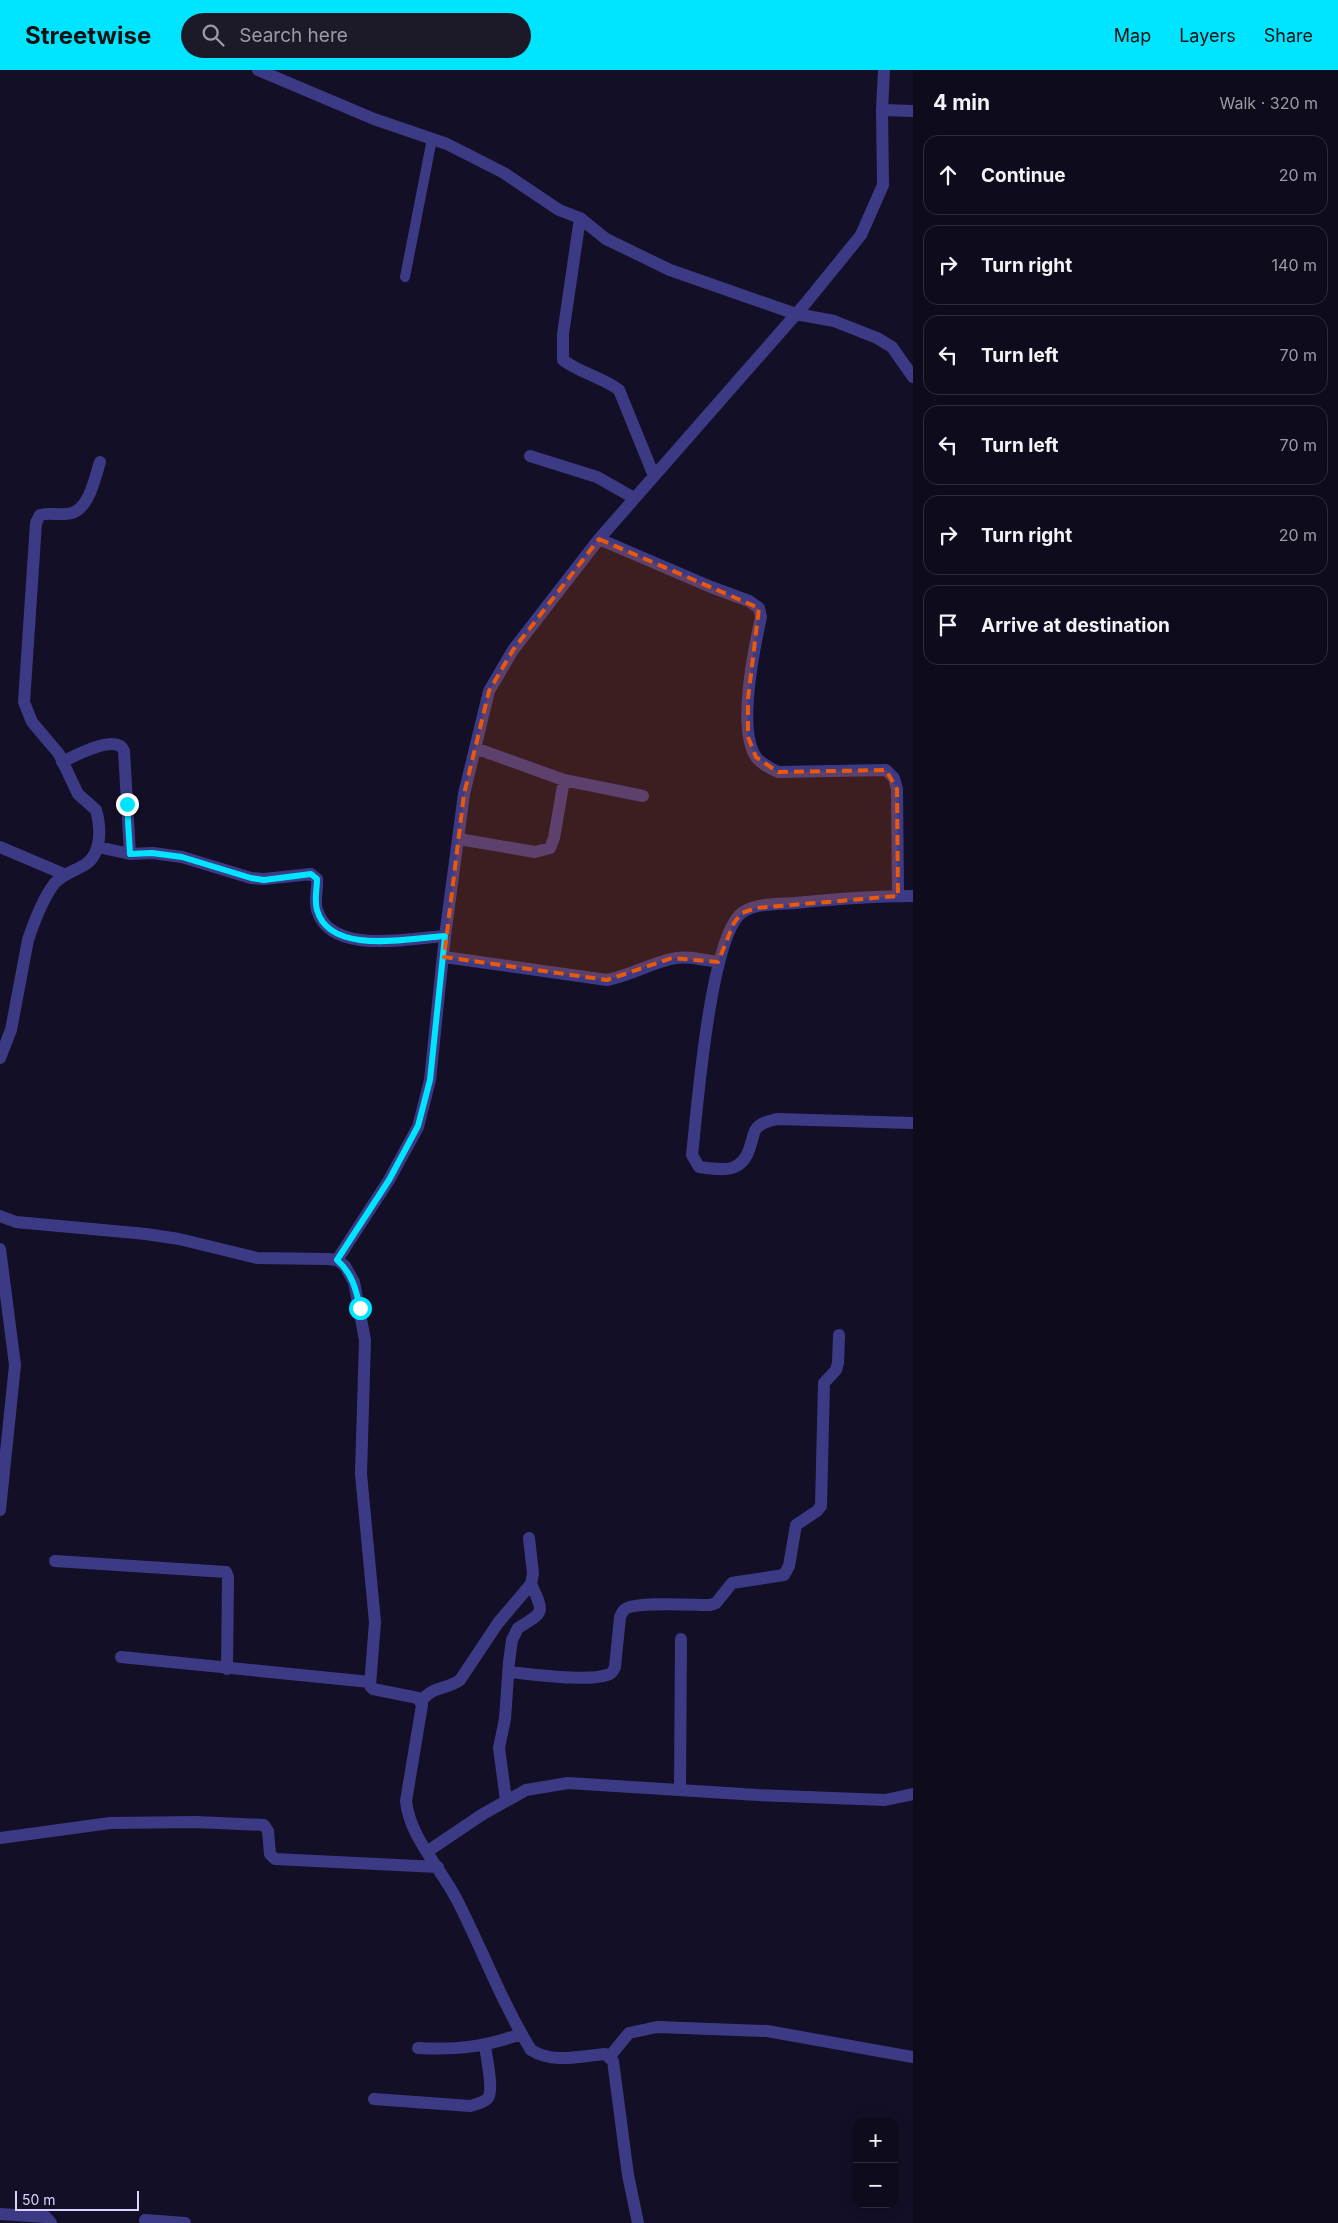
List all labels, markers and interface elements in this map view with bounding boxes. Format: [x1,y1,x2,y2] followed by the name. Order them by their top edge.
[181,13,531,58] search box
[25,21,151,50] text: Streetwise
[199,21,227,49] icon: search
[239,24,348,47] text: Search here
[1114,25,1151,46] text: Map
[1179,25,1236,46] text: Layers
[1264,25,1313,46] text: Share
[933,90,990,115] text: 4 min
[1220,93,1318,113] text: Walk · 320 m
[934,161,962,189] icon: ahead
[981,164,1066,187] text: Continue
[1279,165,1317,185] text: 20 m
[934,251,962,279] icon: right
[981,254,1072,277] text: Turn right
[1272,255,1317,275] text: 140 m
[934,341,962,369] icon: left
[981,344,1059,367] text: Turn left
[1280,345,1317,365] text: 70 m
[934,431,962,459] icon: left
[981,434,1059,457] text: Turn left
[1280,435,1317,455] text: 70 m
[934,521,962,549] icon: right
[981,524,1072,547] text: Turn right
[1279,525,1317,545] text: 20 m
[934,611,962,639] icon: arrive
[981,614,1170,637] text: Arrive at destination
[116,793,139,816] route end
[349,1297,372,1320] route start
[853,2118,898,2208] map controls
[853,2118,898,2163] button: +
[853,2163,898,2208] button: −
[15,2188,139,2211] scale bar
[22,2191,56,2208] text: 50 m

